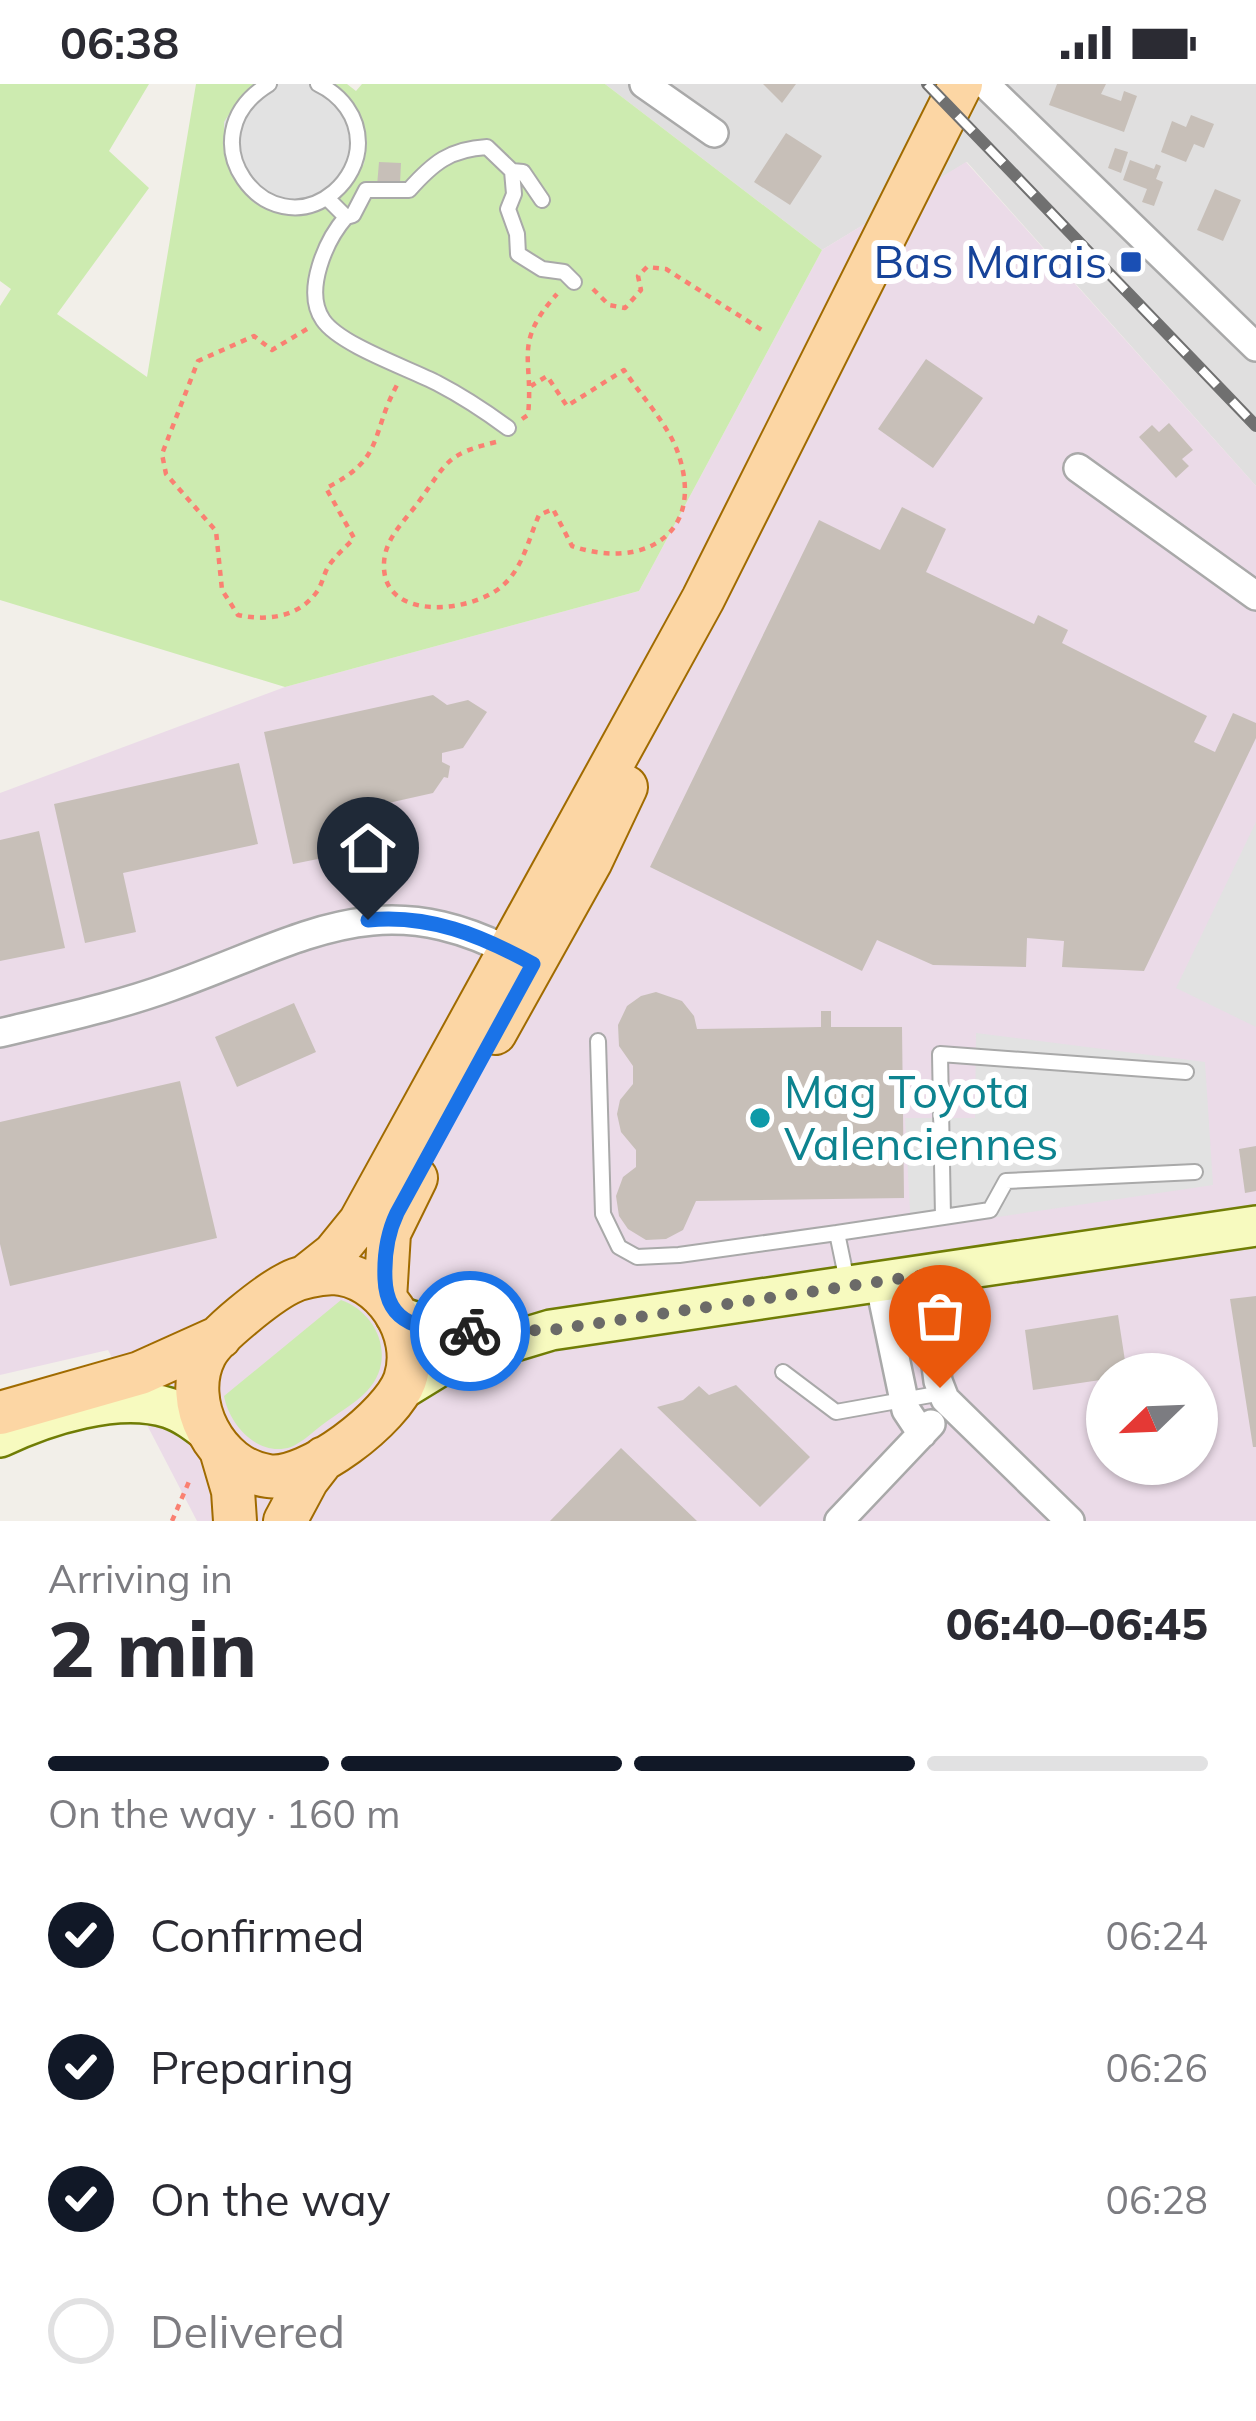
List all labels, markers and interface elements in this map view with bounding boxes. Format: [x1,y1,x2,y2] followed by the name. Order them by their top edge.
[60,14,179,70] text: 06:38
[874,233,1107,289] place label: Bas Marais
[1118,249,1144,275] marker: Bas Marais
[317,797,419,920] pin
[335,815,401,881] icon: home
[784,1063,1058,1171] place label: Mag Toyota Valenciennes
[747,1105,773,1131] marker: Mag Toyota Valenciennes
[889,1265,991,1388] pin
[410,1271,530,1391] courier
[907,1283,973,1349] icon: bag
[437,1298,503,1364] icon: bike
[1086,1353,1218,1485] north arrow
[1086,1353,1218,1485] map controls
[48,1554,233,1603] text: Arriving in
[946,1595,1208,1651] text: 06:40–06:45
[48,1599,257,1697] text: 2 min
[48,1789,400,1838] text: On the way · 160 m
[48,1902,114,1968] icon: check
[150,1907,364,1963] text: Confirmed
[1106,1911,1208,1960] text: 06:24
[48,2034,114,2100] icon: check
[150,2039,354,2095] text: Preparing
[1106,2043,1208,2092] text: 06:26
[48,2166,114,2232] icon: check
[150,2171,391,2227] text: On the way
[1106,2175,1208,2224] text: 06:28
[150,2303,345,2359] text: Delivered

